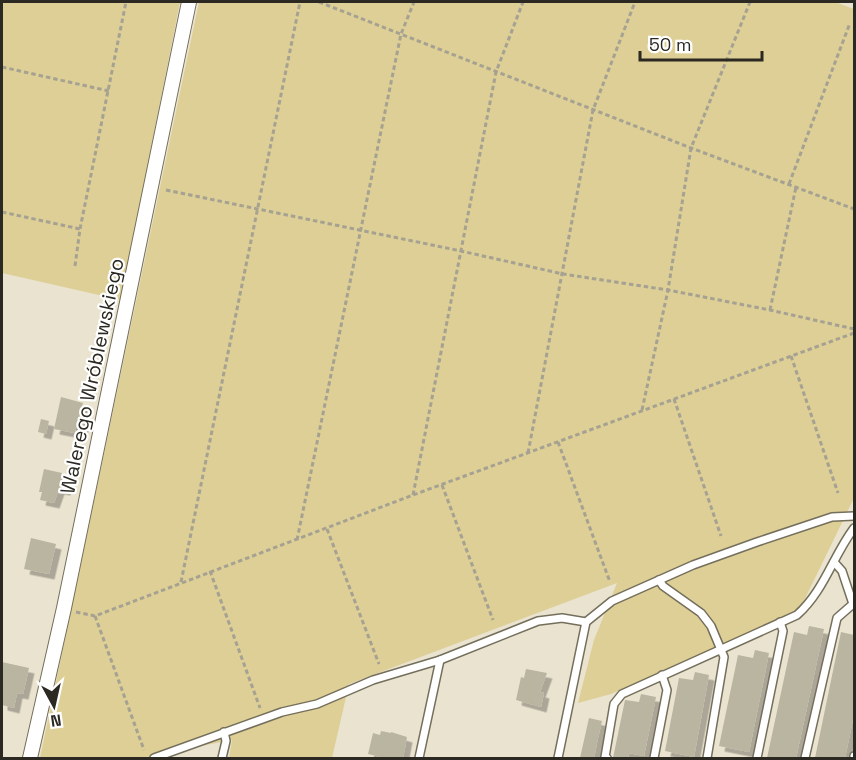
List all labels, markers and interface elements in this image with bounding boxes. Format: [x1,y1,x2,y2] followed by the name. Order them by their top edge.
[640,24,762,62] scale bar
[649,33,691,56] text: 50 m
[54,256,130,496] street label: Walerego Wróblewskiego
[24,676,84,736] north arrow
[49,709,63,732] text: N

